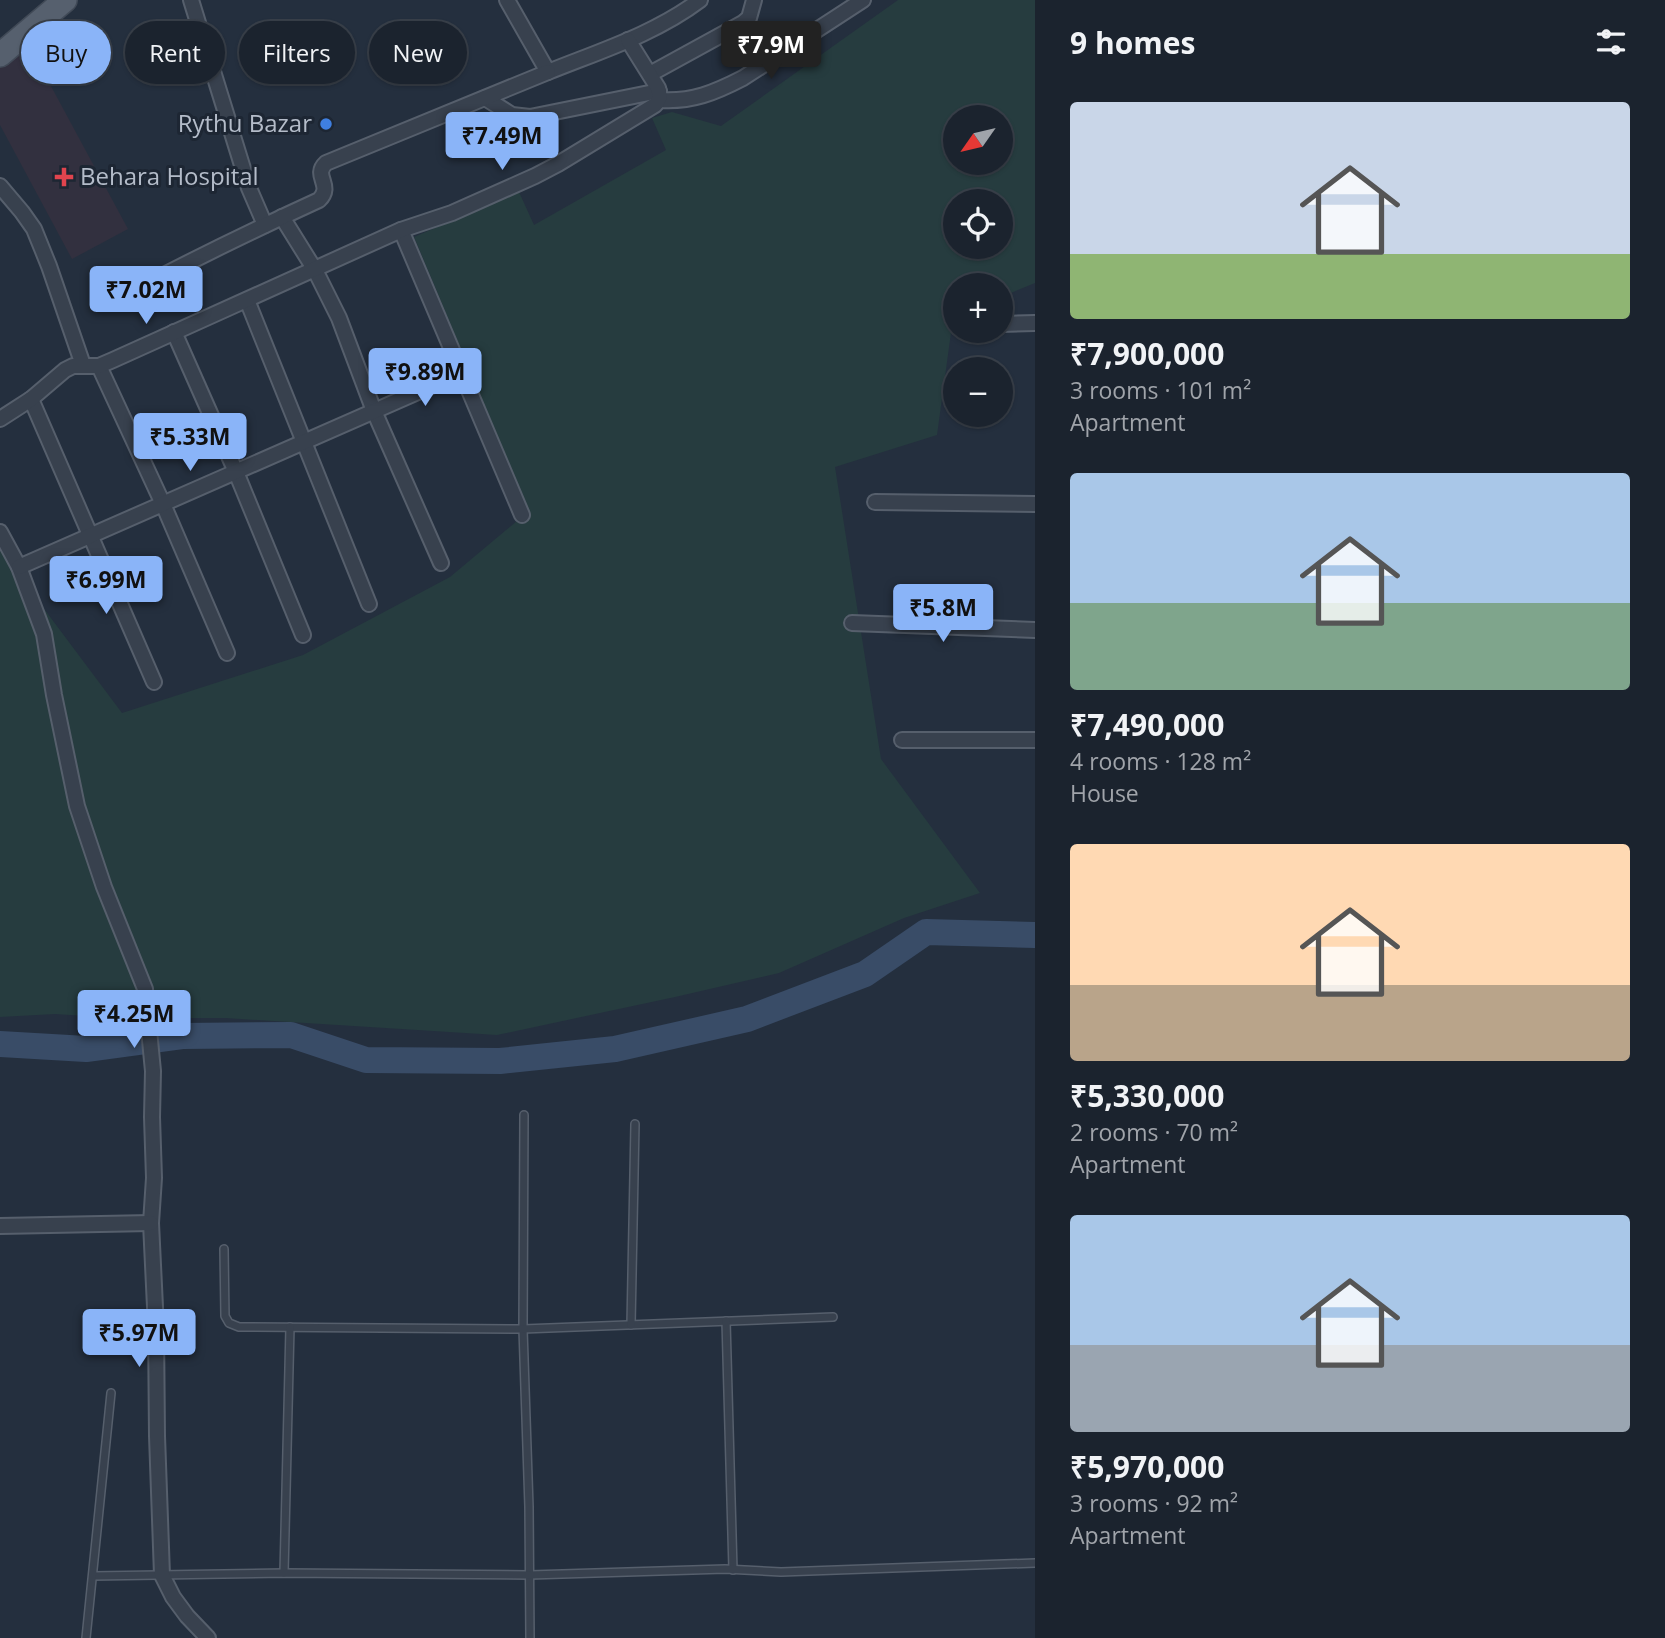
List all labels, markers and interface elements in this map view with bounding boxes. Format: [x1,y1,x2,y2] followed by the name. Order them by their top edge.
[21,21,111,84] chip: Buy
[125,21,225,84] chip: Rent
[239,21,355,84] chip: Filters
[369,21,467,84] chip: New
[722,22,820,81] pin: ₹7.9M
[1070,22,1195,63] text: 9 homes
[1592,23,1630,61] icon: filters
[737,28,805,60] text: ₹7.9M
[943,105,1013,175] north arrow
[943,105,1013,427] map controls
[178,106,312,139] place label: Rythu Bazar
[445,113,559,172] pin: ₹7.49M
[318,116,334,132] marker: Rythu Bazar
[462,119,542,151] text: ₹7.49M
[1287,147,1413,273] icon: home
[80,159,259,192] place label: Behara Hospital
[54,167,74,187] marker: Behara Hospital
[943,189,1013,259] button: locate
[89,266,203,326] pin: ₹7.02M
[106,273,186,305] text: ₹7.02M
[943,273,1013,343] button: +
[1070,333,1224,374] text: ₹7,900,000
[368,348,482,408] pin: ₹9.89M
[385,355,465,387] text: ₹9.89M
[943,357,1013,427] button: −
[1070,374,1251,406] text: 3 rooms · 101 m²
[1070,406,1186,438] text: Apartment
[133,414,247,473] pin: ₹5.33M
[150,420,230,452] text: ₹5.33M
[1287,518,1413,644] icon: home
[49,556,163,616] pin: ₹6.99M
[66,563,146,595] text: ₹6.99M
[894,584,992,644] pin: ₹5.8M
[909,591,977,623] text: ₹5.8M
[1070,704,1224,745] text: ₹7,490,000
[1070,745,1251,777] text: 4 rooms · 128 m²
[1070,777,1139,809] text: House
[1287,889,1413,1015] icon: home
[77,990,191,1050] pin: ₹4.25M
[94,997,174,1029] text: ₹4.25M
[1070,1075,1224,1116] text: ₹5,330,000
[1070,1116,1238,1148] text: 2 rooms · 70 m²
[1070,1148,1186,1180] text: Apartment
[1287,1260,1413,1386] icon: home
[82,1310,196,1369] pin: ₹5.97M
[99,1316,179,1348] text: ₹5.97M
[1070,1446,1224,1487] text: ₹5,970,000
[1070,1487,1238,1519] text: 3 rooms · 92 m²
[1070,1519,1186,1551] text: Apartment

